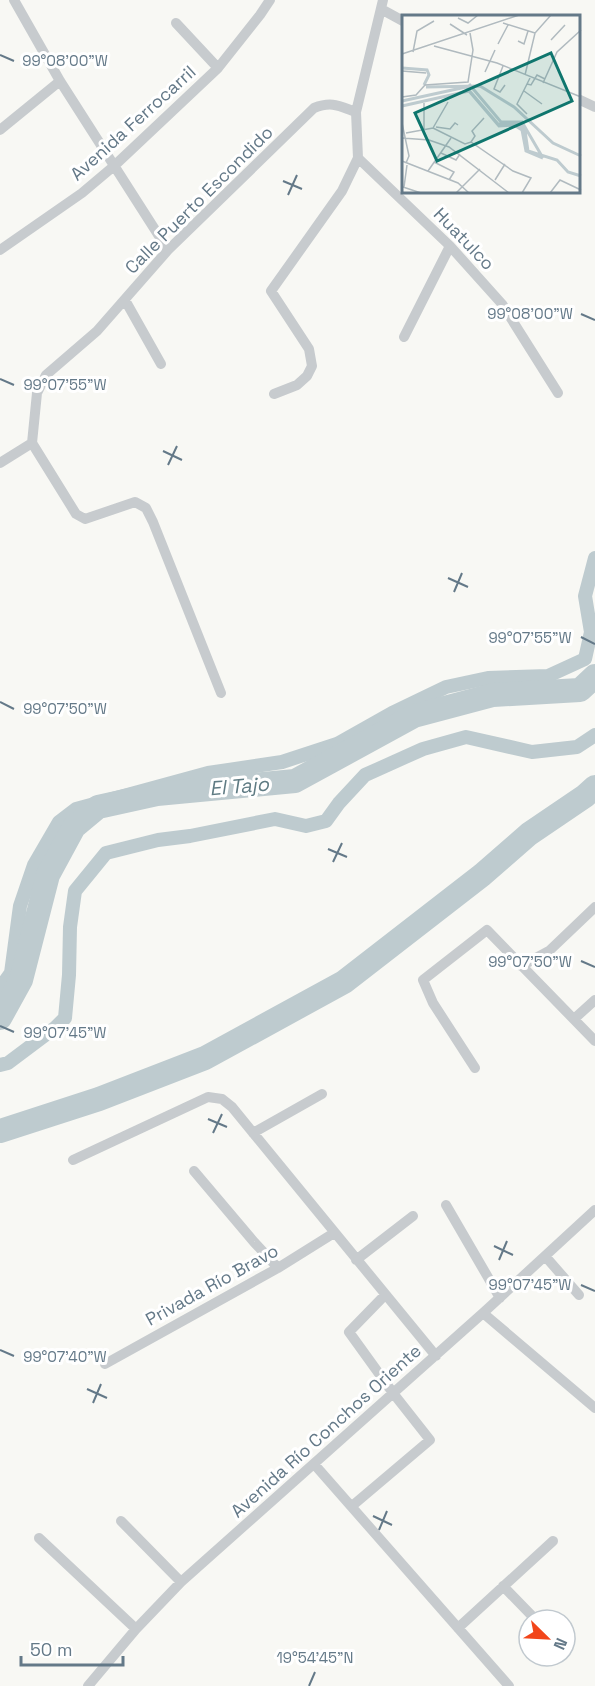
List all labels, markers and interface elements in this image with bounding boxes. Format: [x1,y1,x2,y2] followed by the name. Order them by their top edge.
[402,15,580,194] inset map
[22,51,108,70] text: 99°08'00"W
[65,60,200,185] street label: Avenida Ferrocarril
[120,121,278,279] street label: Calle Puerto Escondido
[429,203,500,275] street label: Huatulco
[487,304,573,323] text: 99°08'00"W
[23,375,107,394] text: 99°07'55"W
[488,628,572,647] text: 99°07'55"W
[23,699,107,718] text: 99°07'50"W
[208,770,270,802] water label: El Tajo
[488,952,572,971] text: 99°07'50"W
[24,1023,106,1042] text: 99°07'45"W
[141,1239,282,1331] street label: Privada Río Bravo
[489,1275,571,1294] text: 99°07'45"W
[226,1339,426,1522] street label: Avenida Río Conchos Oriente
[23,1347,107,1366] text: 99°07'40"W
[517,1608,577,1668] north arrow
[21,1629,123,1667] scale bar
[548,1635,572,1653] text: N
[30,1638,72,1661] text: 50 m
[277,1648,353,1667] text: 19°54'45"N

